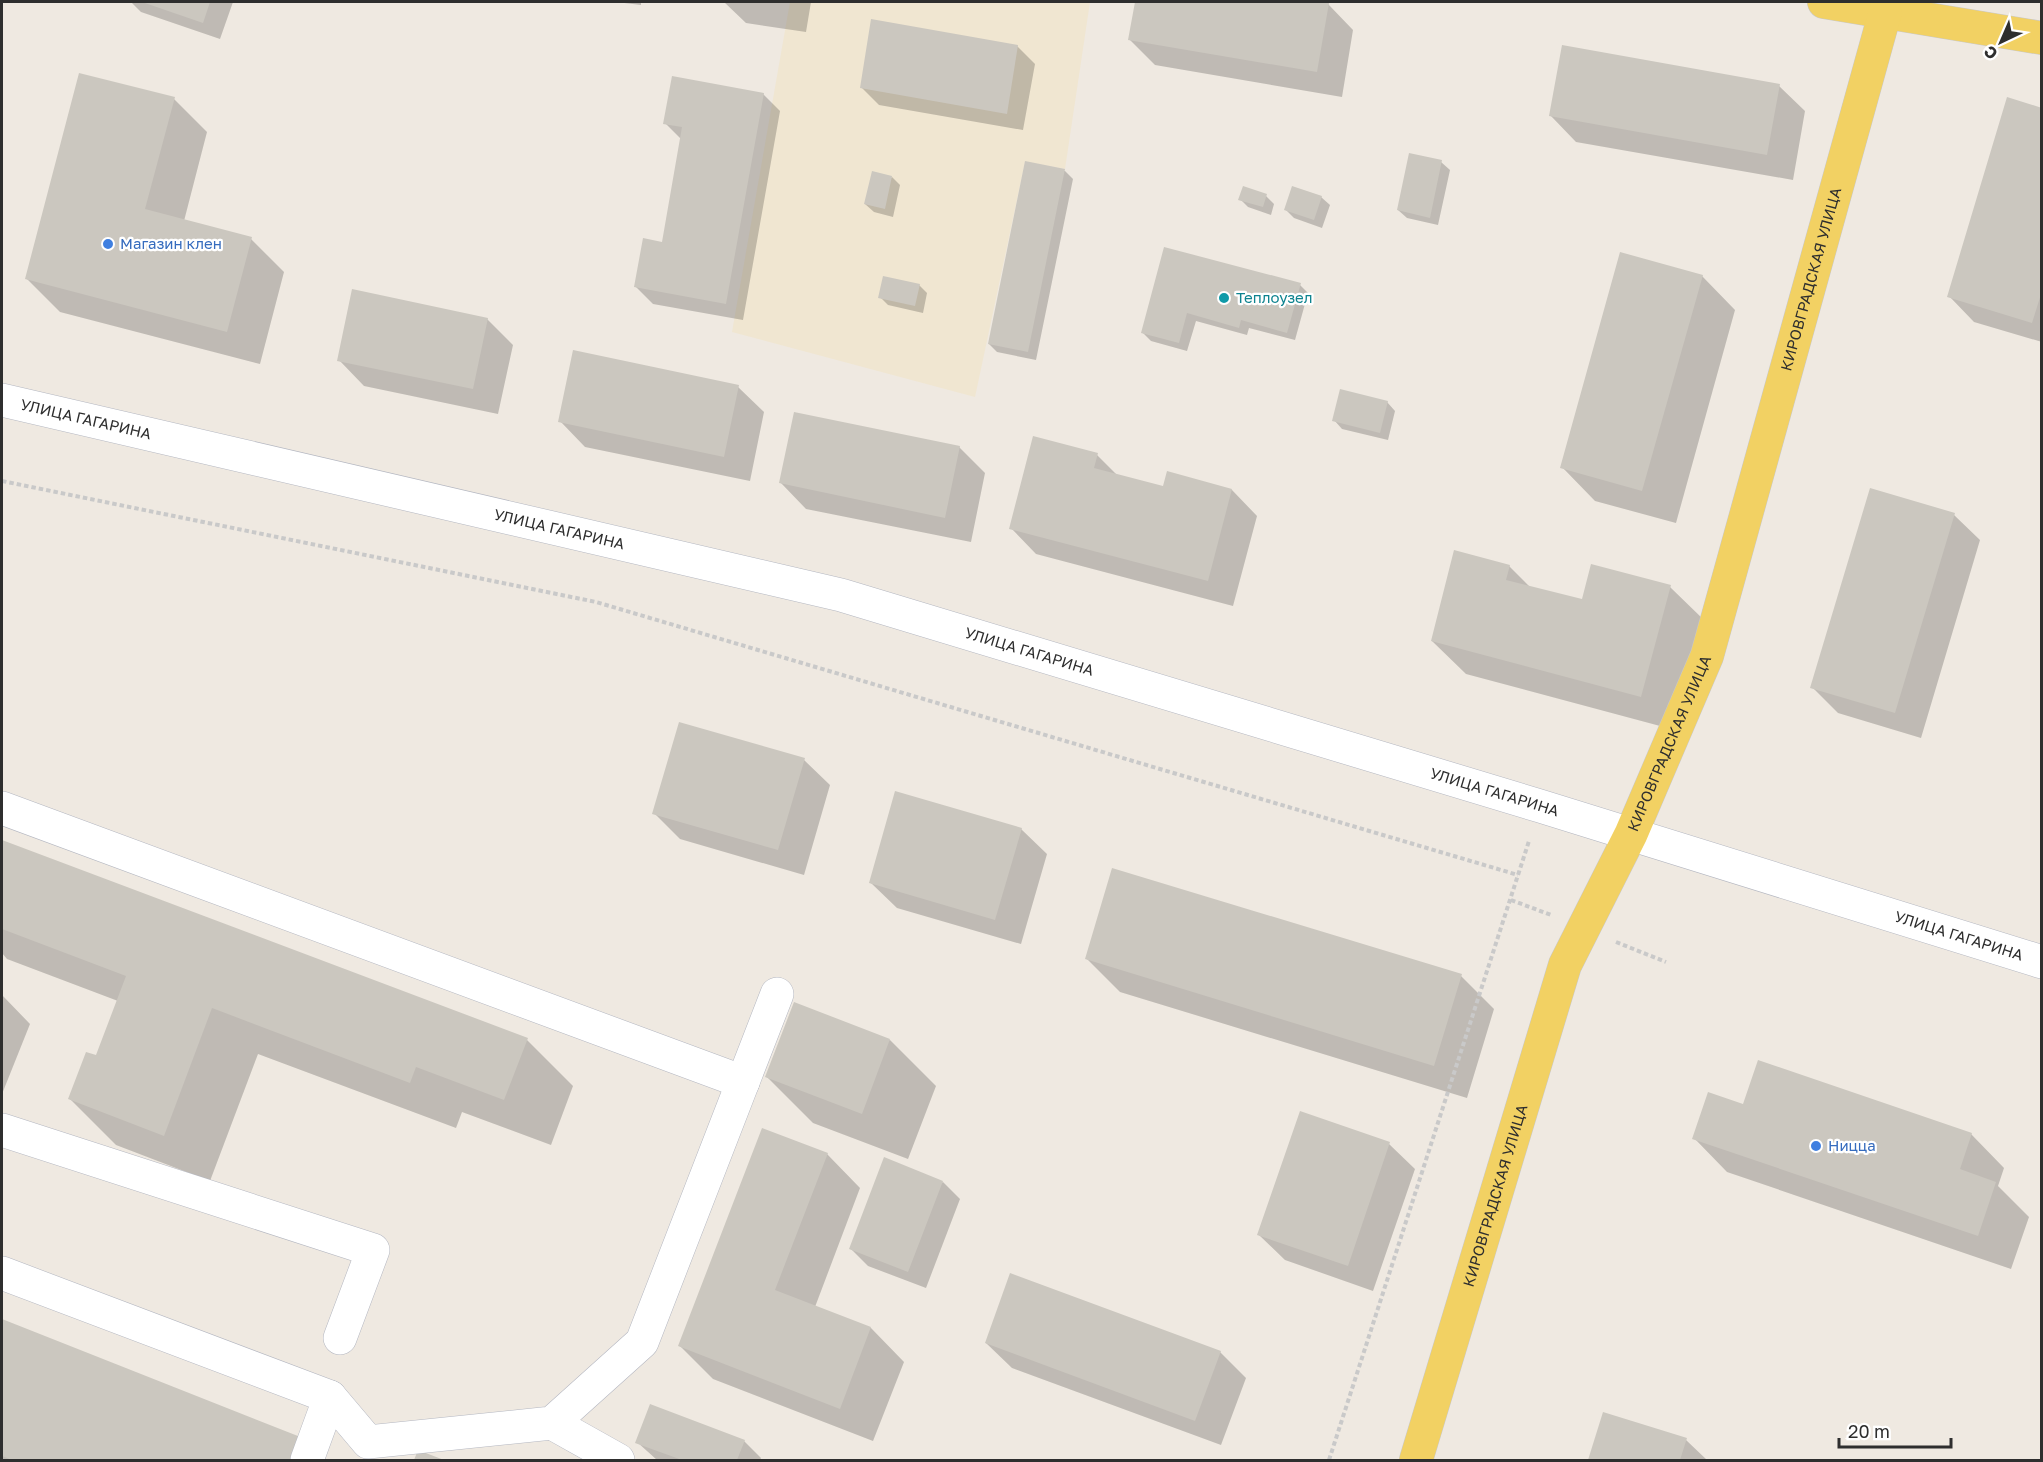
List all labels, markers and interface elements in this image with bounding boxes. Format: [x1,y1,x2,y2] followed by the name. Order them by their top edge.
[1971,12,2031,72] north arrow
[1980,42,2002,64] text: С
[1776,185,1844,373] street label: КИРОВГРАДСКАЯ УЛИЦА
[120,234,222,252] place label: Магазин клен
[101,237,115,251] marker: Магазин клен
[1236,288,1312,306] place label: Теплоузел
[1217,291,1231,305] marker: Теплоузел
[19,395,153,442] street label: УЛИЦА ГАГАРИНА
[492,505,627,552] street label: УЛИЦА ГАГАРИНА
[963,623,1096,679] street label: УЛИЦА ГАГАРИНА
[1623,652,1714,834] street label: КИРОВГРАДСКАЯ УЛИЦА
[1428,763,1561,819] street label: УЛИЦА ГАГАРИНА
[1893,907,2026,964] street label: УЛИЦА ГАГАРИНА
[1459,1102,1531,1289] street label: КИРОВГРАДСКАЯ УЛИЦА
[1828,1136,1876,1154] place label: Ницца
[1809,1139,1823,1153] marker: Ницца
[1839,1411,1952,1449] scale bar
[1848,1420,1890,1442] text: 20 m

